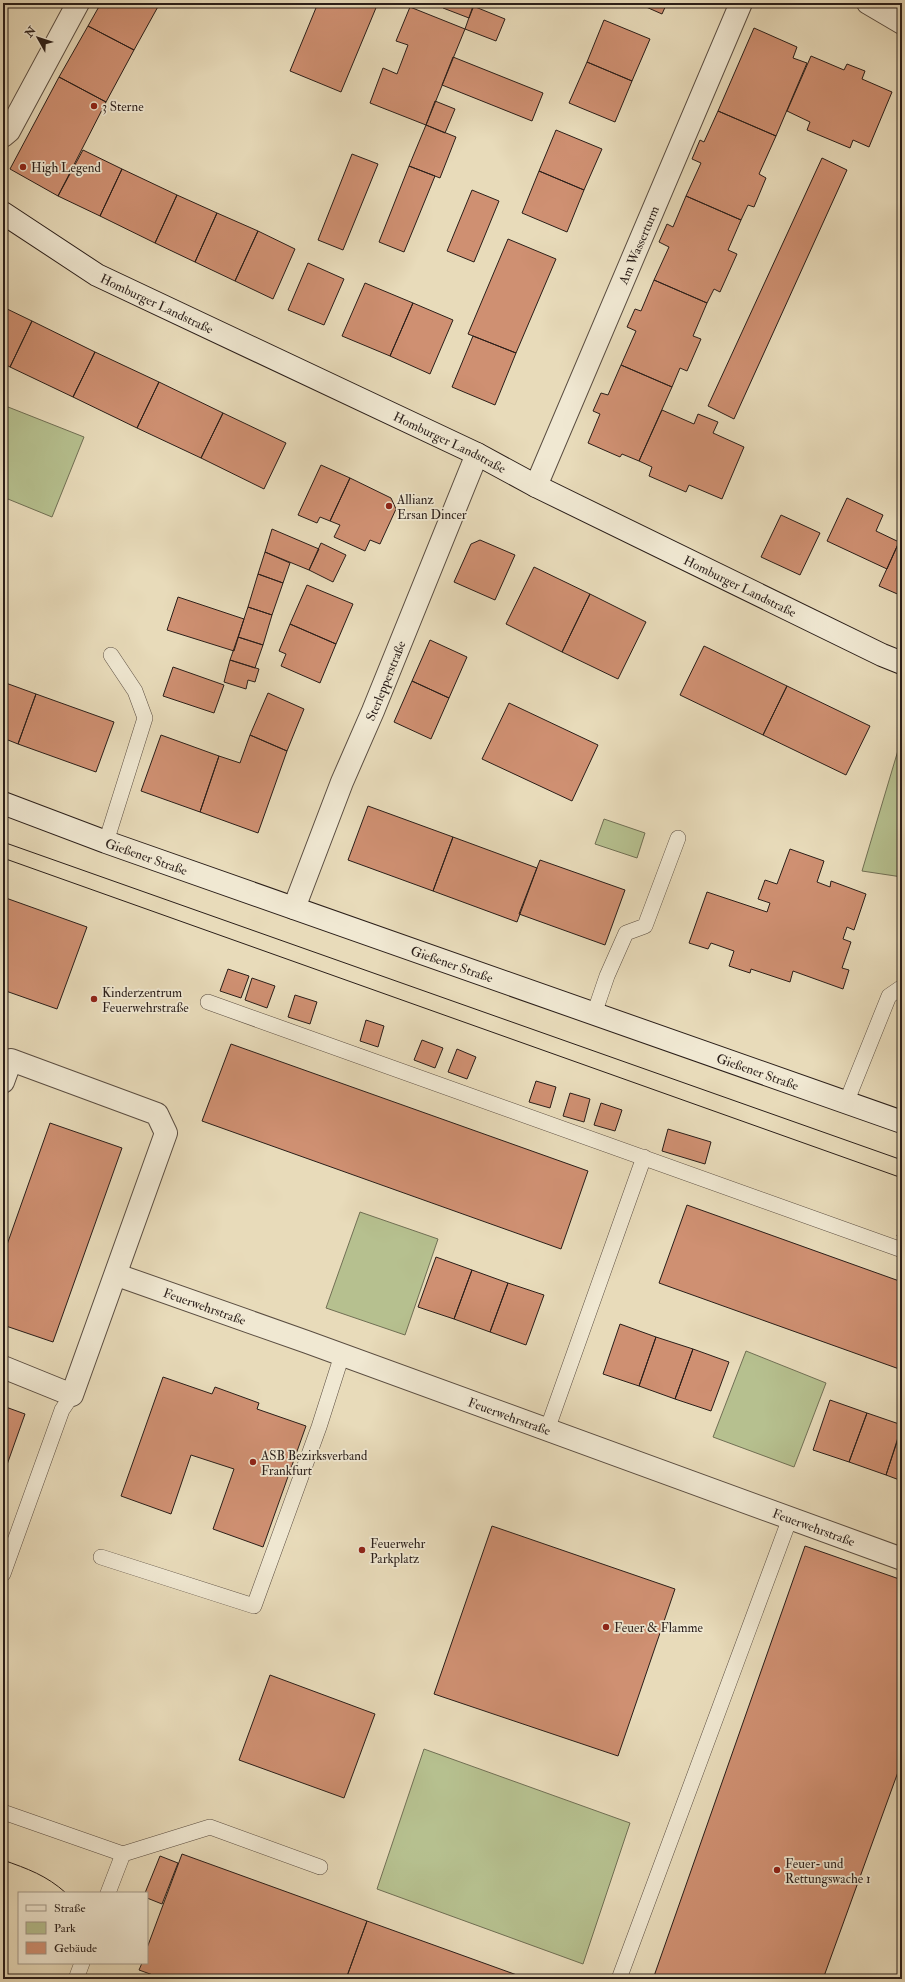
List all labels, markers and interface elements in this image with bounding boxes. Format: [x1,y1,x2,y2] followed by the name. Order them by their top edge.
[18,18,58,58] north arrow
[22,23,39,41] text: N
[102,99,144,115] place label: 3 Sterne
[89,101,99,111] marker: 3 Sterne
[31,160,101,176] place label: High Legend
[18,162,28,172] marker: High Legend
[615,204,663,288] street label: Am Wasserturm
[97,271,216,338] street label: Homburger Landstraße
[391,409,509,477] street label: Homburger Landstraße
[396,492,467,523] place label: Allianz Ersan Dincer
[384,501,394,511] marker: Allianz Ersan Dincer
[681,552,799,621] street label: Homburger Landstraße
[363,638,410,724] street label: Sterlepperstraße
[103,835,190,879] street label: Gießener Straße
[408,943,496,987] street label: Gießener Straße
[102,985,189,1016] place label: Kinderzentrum Feuerwehrstraße
[89,994,99,1004] marker: Kinderzentrum Feuerwehrstraße
[714,1050,801,1094] street label: Gießener Straße
[161,1285,248,1329] street label: Feuerwehrstraße
[466,1394,553,1439] street label: Feuerwehrstraße
[260,1448,368,1479] place label: ASB Bezirksverband Frankfurt
[248,1457,258,1467] marker: ASB Bezirksverband Frankfurt
[770,1505,858,1550] street label: Feuerwehrstraße
[370,1536,425,1568] place label: Feuerwehr Parkplatz
[357,1545,367,1555] marker: Feuerwehr Parkplatz
[614,1620,704,1636] place label: Feuer & Flamme
[601,1622,611,1632] marker: Feuer & Flamme
[785,1856,871,1887] place label: Feuer- und Rettungswache 1
[772,1865,782,1875] marker: Feuer- und Rettungswache 1
[18,1892,148,1964] legend
[54,1901,85,1916] text: Straße
[54,1921,76,1936] text: Park
[54,1941,97,1956] text: Gebäude

